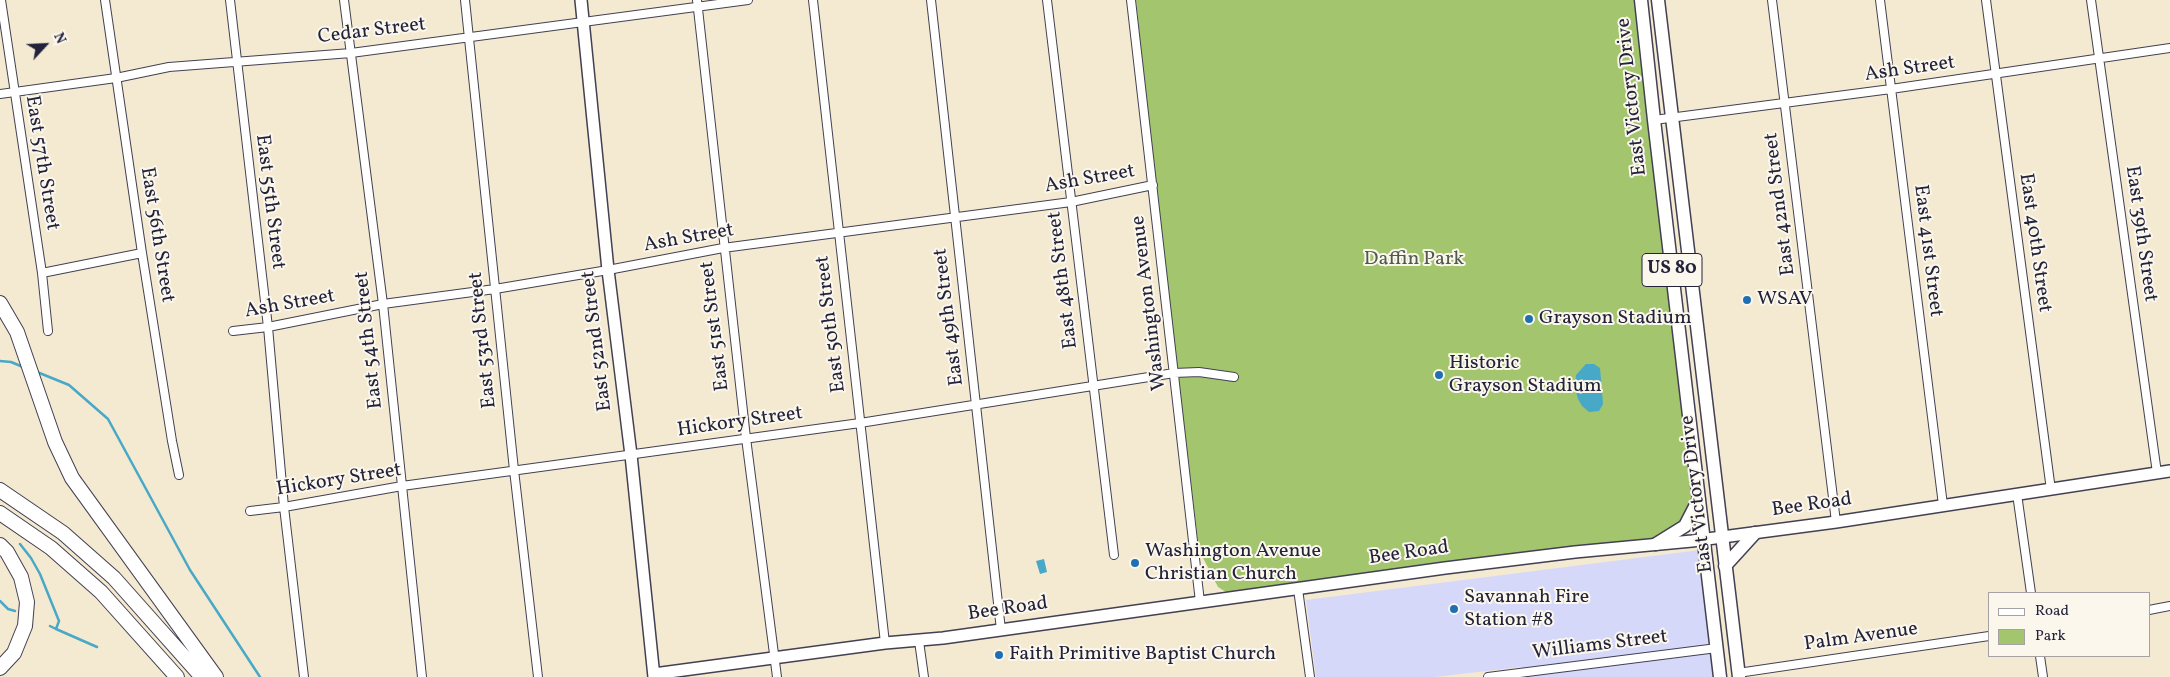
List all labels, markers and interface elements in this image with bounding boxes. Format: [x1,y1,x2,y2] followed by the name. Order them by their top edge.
[317,13,427,51] street label: Cedar Street
[1613,17,1653,177] street label: East Victory Drive
[20,20,70,70] north arrow
[48,30,70,47] text: N
[1863,52,1957,88] street label: Ash Street
[18,94,64,232] street label: East 57th Street
[1760,131,1802,277] street label: East 42nd Street
[249,133,289,271] street label: East 55th Street
[1043,160,1137,200] street label: Ash Street
[2119,164,2161,304] street label: East 39th Street
[133,166,179,304] street label: East 56th Street
[2012,172,2056,314] street label: East 40th Street
[1907,183,1947,319] street label: East 41st Street
[1044,210,1084,350] street label: East 48th Street
[1127,214,1173,392] street label: Washington Avenue
[642,219,736,259] street label: Ash Street
[930,247,970,387] street label: East 49th Street
[1364,248,1464,272] park label: Daffin Park
[812,254,852,394] street label: East 50th Street
[1642,254,1702,286] road number: US 80
[696,260,736,392] street label: East 51st Street
[577,269,619,413] street label: East 52nd Street
[351,270,389,410] street label: East 54th Street
[465,270,503,410] street label: East 53rd Street
[243,285,337,325] street label: Ash Street
[1757,288,1812,312] place label: WSAV
[1741,294,1753,306] marker: WSAV
[1539,307,1692,331] place label: Grayson Stadium
[1523,313,1535,325] marker: Grayson Stadium
[1449,352,1602,399] place label: Historic Grayson Stadium
[1433,369,1445,381] marker: Historic Grayson Stadium
[676,402,804,444] street label: Hickory Street
[1676,414,1720,574] street label: East Victory Drive
[275,459,403,503] street label: Hickory Street
[1770,489,1854,523] street label: Bee Road
[1367,537,1451,571] street label: Bee Road
[1145,540,1321,587] place label: Washington Avenue Christian Church
[1129,557,1141,569] marker: Washington Avenue Christian Church
[1464,586,1589,633] place label: Savannah Fire Station #8
[1988,592,2150,657] legend
[966,593,1050,627] street label: Bee Road
[2035,601,2069,622] text: Road
[1448,603,1460,615] marker: Savannah Fire Station #8
[1803,618,1919,658] street label: Palm Avenue
[1531,626,1669,666] street label: Williams Street
[2035,626,2066,647] text: Park
[1009,643,1276,667] place label: Faith Primitive Baptist Church
[993,649,1005,661] marker: Faith Primitive Baptist Church

